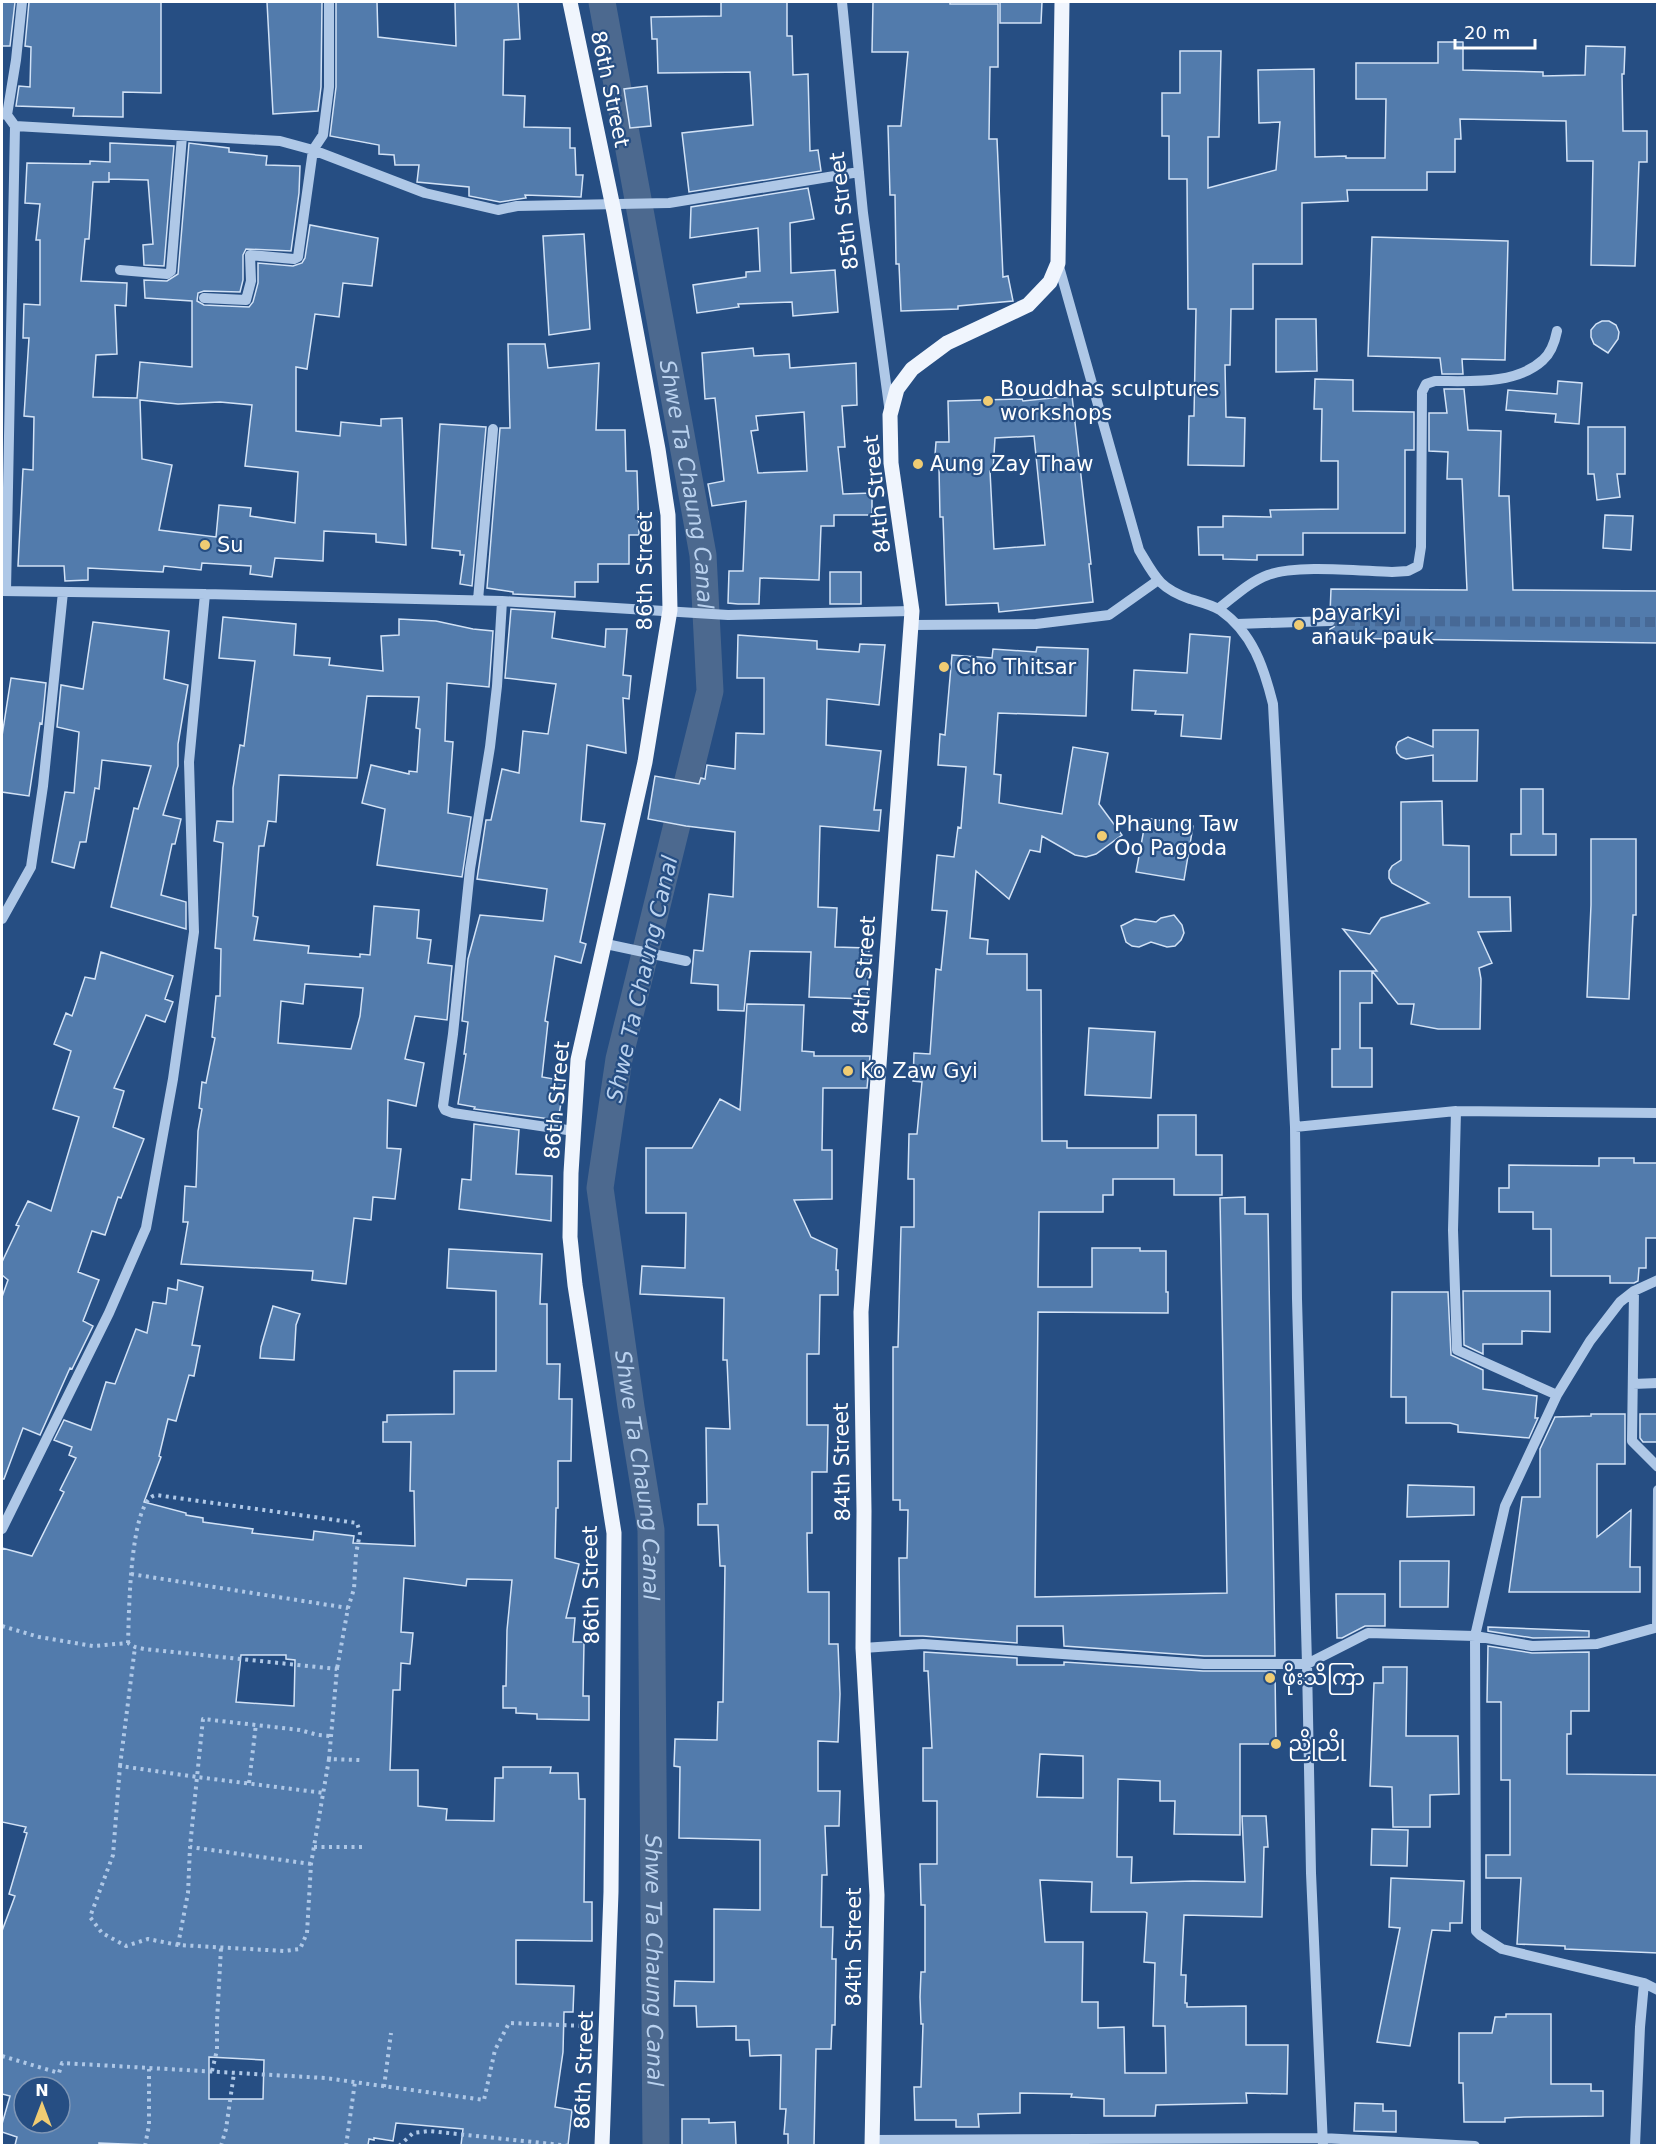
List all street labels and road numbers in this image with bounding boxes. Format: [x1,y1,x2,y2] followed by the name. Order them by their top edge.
[586,28,634,150] street label: 86th Street
[825,151,863,271] street label: 85th Street
[859,434,895,554] street label: 84th Street
[633,512,657,630] street label: 86th Street
[848,915,880,1035] street label: 84th Street
[540,1040,574,1160] street label: 86th Street
[829,1402,855,1522] street label: 84th Street
[578,1525,604,1645] street label: 86th Street
[842,1888,866,2006] street label: 84th Street
[570,2010,598,2130] street label: 86th Street

